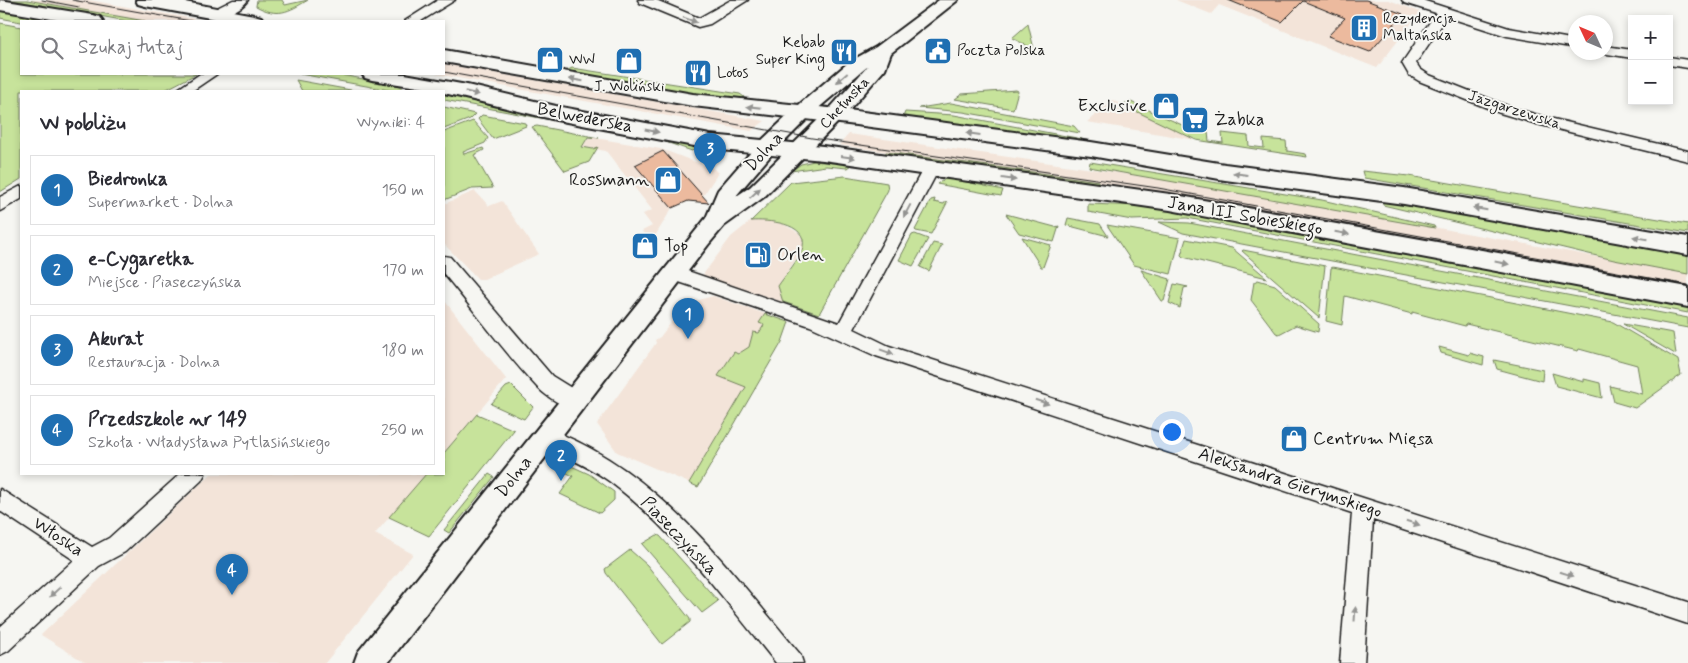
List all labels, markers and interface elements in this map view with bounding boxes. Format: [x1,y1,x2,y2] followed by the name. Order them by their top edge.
[1383,9,1457,46] place label: Rezydencja Maltańska
[1349,13,1379,43] building icon: Rezydencja Maltańska
[1568,15,1613,60] north arrow
[1628,15,1673,105] map controls
[1628,15,1673,60] button: +
[683,16,698,24] one-way arrow
[20,20,445,75] search box
[756,33,825,71] place label: Kebab Super King
[38,34,66,62] icon: search
[78,35,183,60] text: Szukaj tutaj
[923,36,953,66] public building icon: Poczta Polska
[829,37,859,67] restaurant icon: Kebab Super King
[957,41,1045,61] place label: Poczta Polska
[535,45,565,75] shop icon: WW
[614,46,644,76] shop icon: J. Woliński
[569,50,596,70] place label: WW
[683,58,713,88] restaurant icon: Lotos
[1628,60,1673,105] button: −
[717,63,749,83] place label: Lotos
[816,72,875,134] street label: Chełmska
[835,72,848,83] one-way arrow
[568,75,584,83] one-way arrow
[594,77,664,97] place label: J. Woliński
[1465,86,1563,135] street label: Jazgarzewska
[464,89,480,97] one-way arrow
[1151,91,1181,121] shop icon: Exclusive
[1078,94,1147,118] place label: Exclusive
[535,97,635,139] street label: Belwederska
[746,103,762,111] one-way arrow
[1180,105,1210,135] supermarket icon: Żabka
[1214,108,1265,132] place label: Żabka
[40,109,126,137] text: W pobliżu
[356,112,425,133] text: Wyniki: 4
[739,127,789,177] street label: Dolna
[645,128,661,136] one-way arrow
[965,129,981,137] one-way arrow
[694,133,726,174] pin: 3
[840,153,856,161] one-way arrow
[653,165,683,195] shop icon: Rossmann
[88,167,168,192] text: Biedronka
[569,168,649,192] place label: Rossmann
[1231,170,1247,178] one-way arrow
[1001,175,1017,183] one-way arrow
[53,180,61,201] text: 1
[382,180,424,201] text: 150 m
[749,187,761,199] one-way arrow
[1165,191,1324,243] street label: Jana III Sobieskiego
[88,192,233,213] text: Supermarket · Dolna
[903,205,912,218] one-way arrow
[1472,205,1488,213] one-way arrow
[1334,230,1350,238] one-way arrow
[630,231,660,261] shop icon: Top
[1632,233,1648,241] one-way arrow
[664,234,688,258] place label: Top
[743,240,773,270] fuel station icon: Orlen
[777,243,824,267] place label: Orlen
[88,247,193,272] text: e-Cygaretka
[1494,259,1510,267] one-way arrow
[53,260,61,281] text: 2
[382,260,424,281] text: 170 m
[88,272,242,293] text: Miejsce · Piaseczyńska
[672,298,704,339] pin: 1
[88,327,144,352] text: Akurat
[53,340,61,361] text: 3
[381,340,424,361] text: 180 m
[880,349,895,356] one-way arrow
[88,352,220,373] text: Restauracja · Dolna
[1035,399,1050,407] one-way arrow
[88,407,247,432] text: Przedszkole nr 149
[1159,419,1185,445] your location
[52,420,62,441] text: 4
[381,420,424,441] text: 250 m
[1279,424,1309,454] shop icon: Centrum Mięsa
[1313,427,1434,451] place label: Centrum Mięsa
[88,432,330,453] text: Szkoła · Władysława Pytlasińskiego
[545,440,577,481] pin: 2
[1195,442,1385,524] street label: Aleksandra Gierymskiego
[490,451,538,503] street label: Dolna
[635,491,723,581] street label: Piaseczyńska
[28,511,88,563] street label: Włoska
[1405,520,1420,527] one-way arrow
[216,554,248,595] pin: 4
[1560,570,1575,578] one-way arrow
[49,586,61,598] one-way arrow
[1352,606,1360,622] one-way arrow

